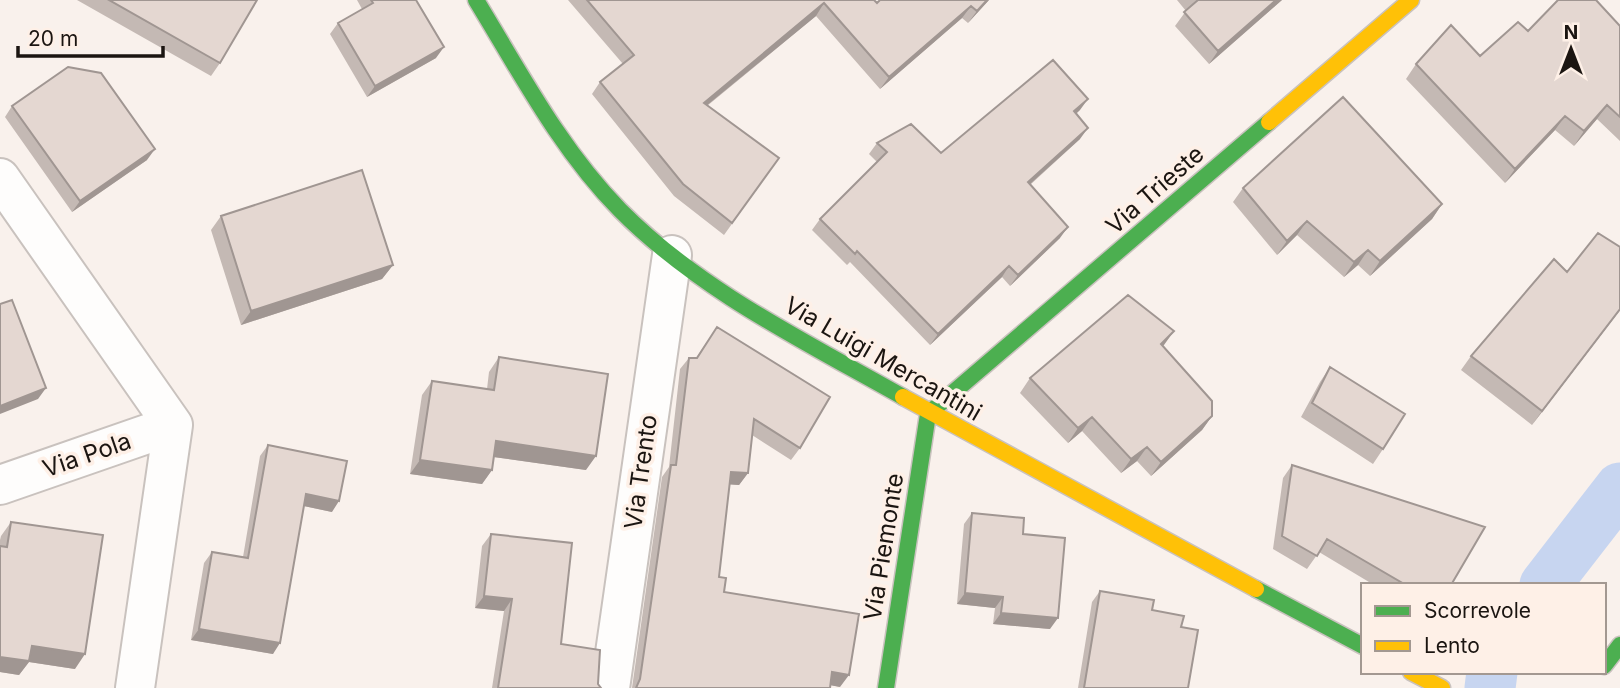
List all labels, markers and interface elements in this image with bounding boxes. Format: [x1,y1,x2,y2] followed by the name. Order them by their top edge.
[18,14,163,58] scale bar
[1536,14,1606,84] north arrow
[1564,21,1578,44] text: N
[28,26,78,51] text: 20 m
[1100,139,1210,240] street label: Via Trieste
[779,290,987,427] street label: Via Luigi Mercantini
[618,413,663,531] street label: Via Trento
[39,426,135,483] street label: Via Pola
[858,471,909,623] street label: Via Piemonte
[1361,583,1606,674] legend
[1424,598,1531,623] text: Scorrevole
[1424,633,1480,658] text: Lento

